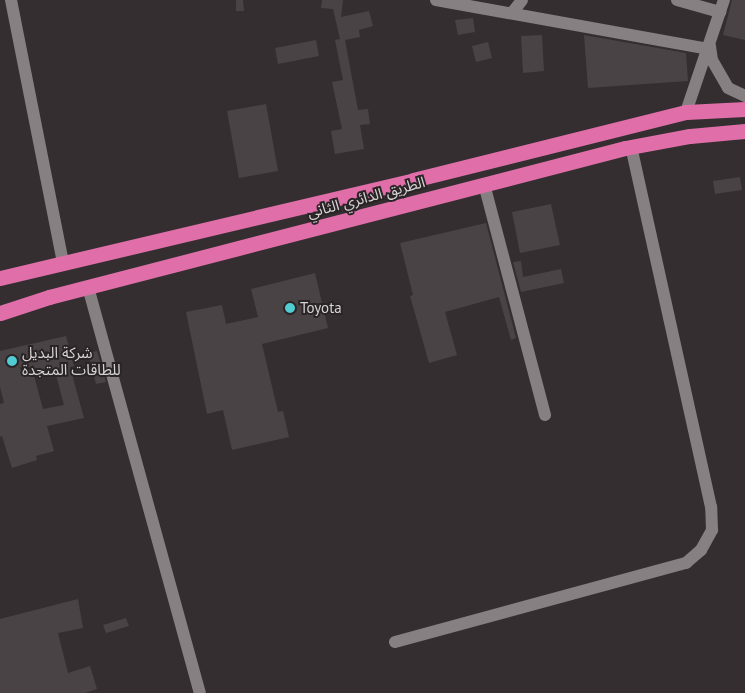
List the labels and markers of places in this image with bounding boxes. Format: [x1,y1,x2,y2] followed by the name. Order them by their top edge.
[300,299,342,317] place label: Toyota
[284,302,296,314] marker: Toyota
[22,343,121,378] place label: شركة البديل للطاقات المتجدة
[6,355,18,367] marker: شركة البديل للطاقات المتجدة

